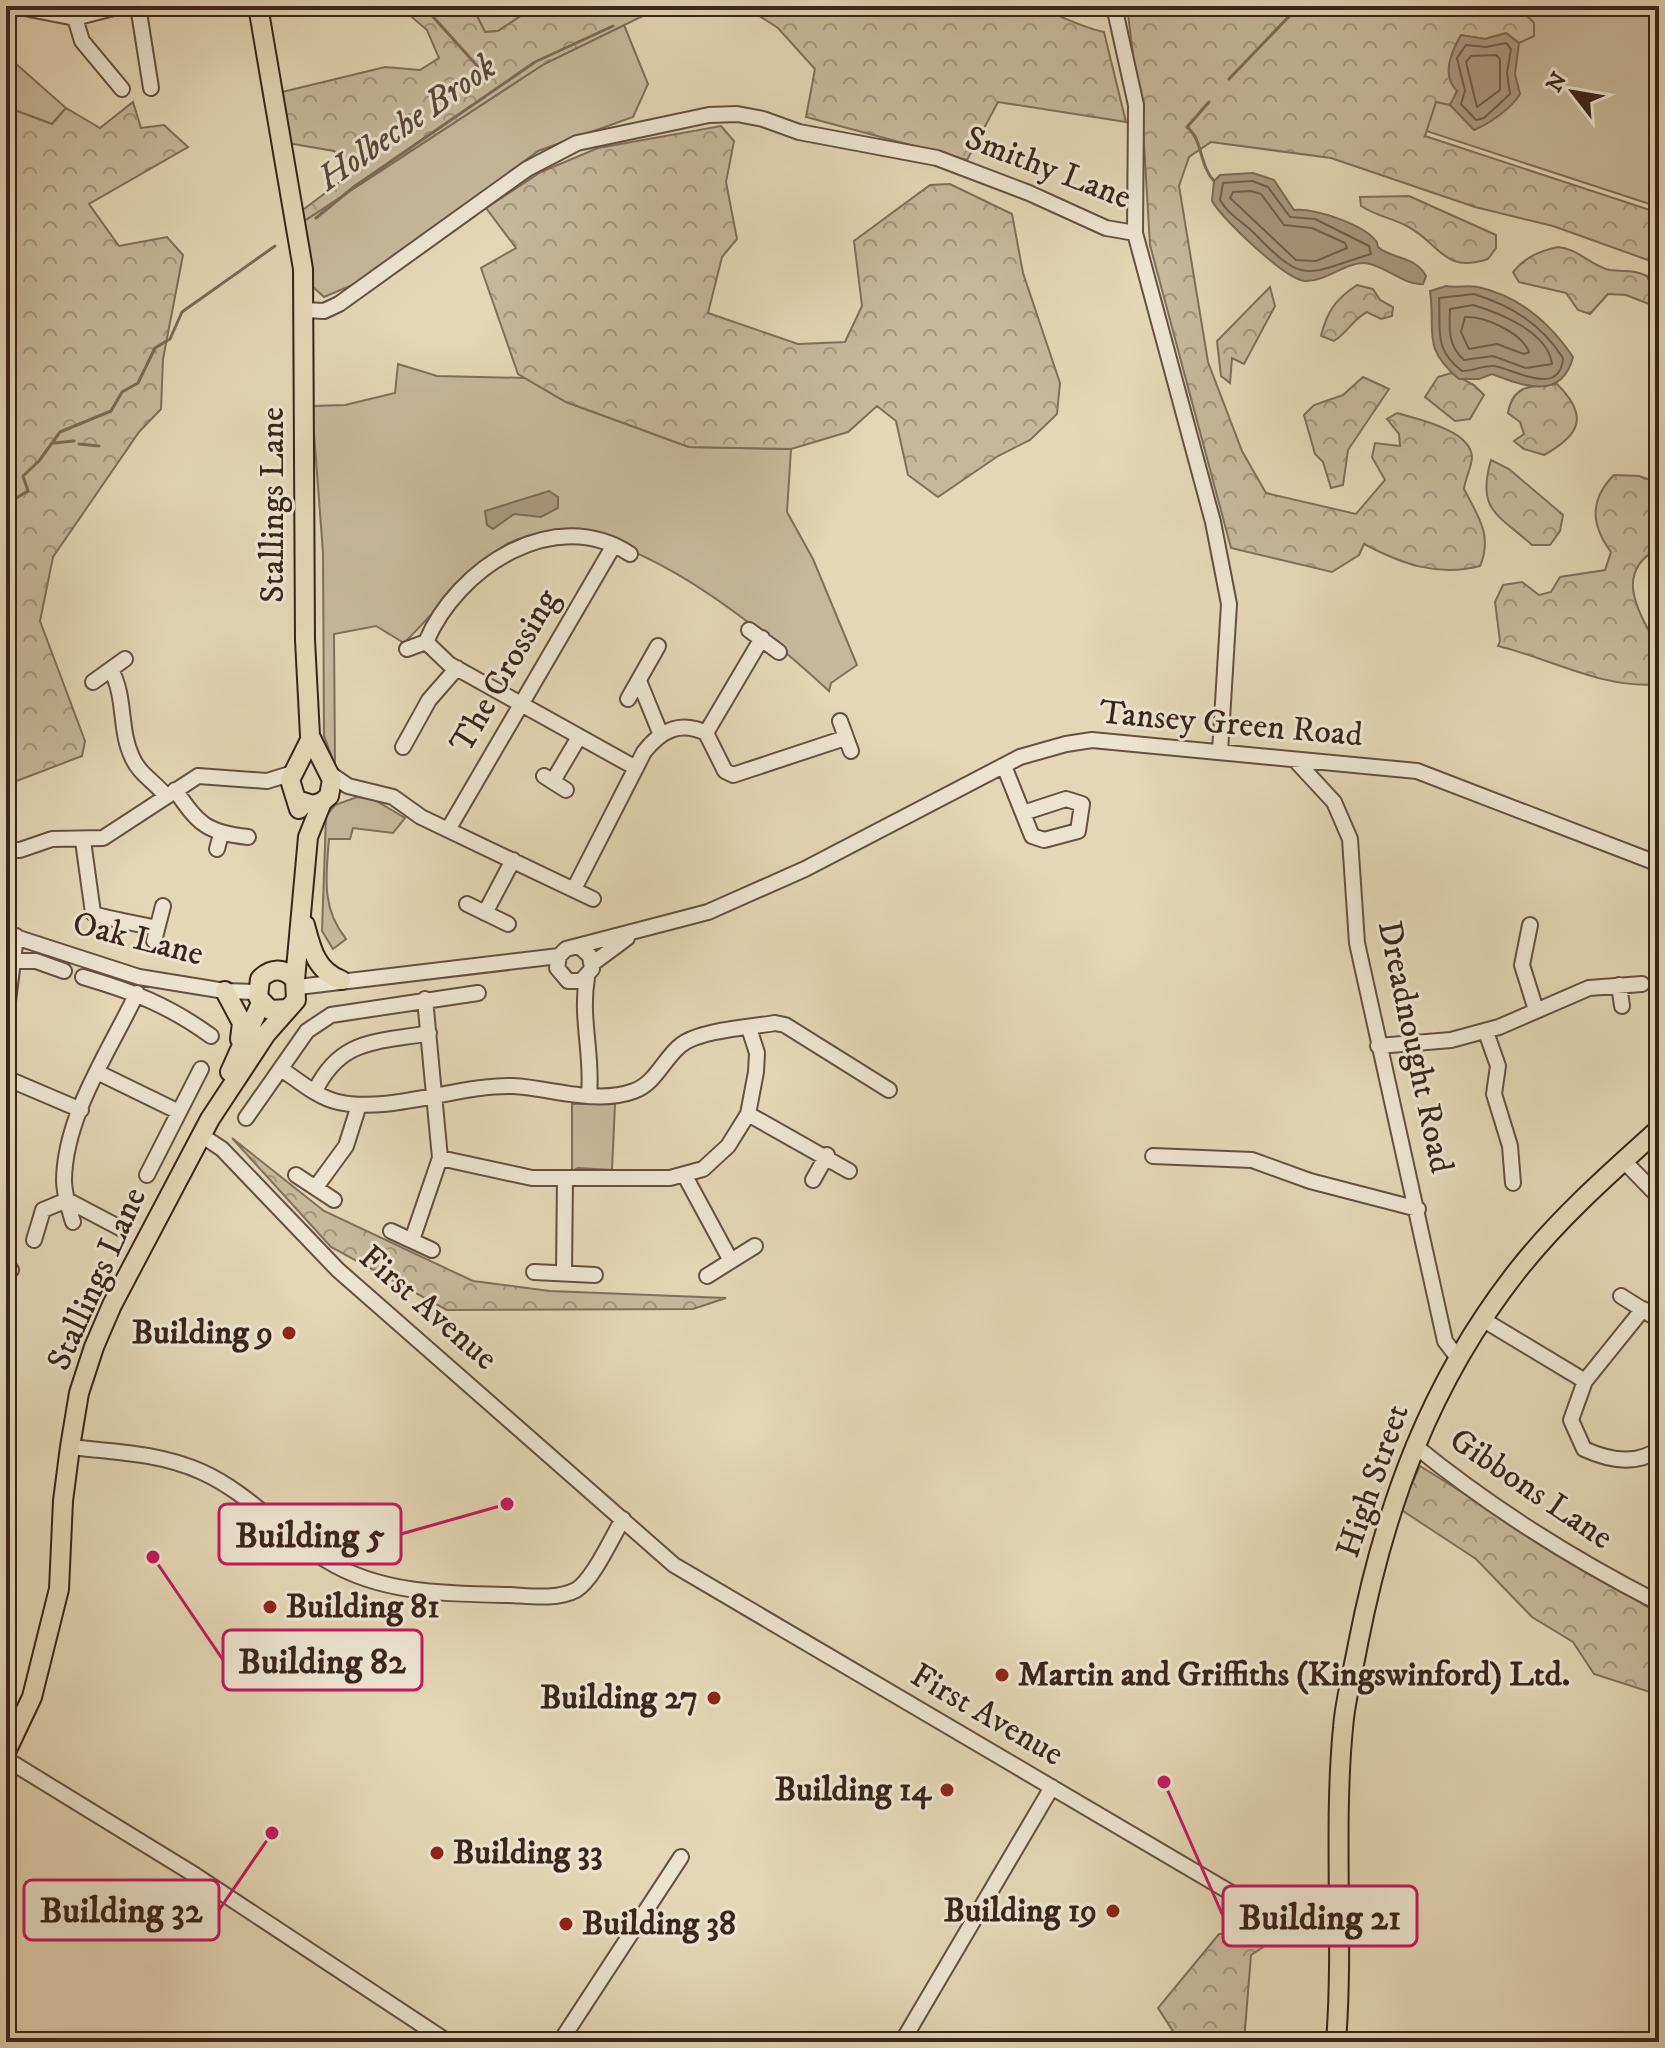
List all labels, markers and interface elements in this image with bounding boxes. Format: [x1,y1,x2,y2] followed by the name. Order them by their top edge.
[308,45,505,202] water label: Holbeche Brook
[1533,52,1613,132] north arrow
[1541,68,1573,97] text: N
[959,117,1137,219] street label: Smithy Lane
[252,407,294,603] street label: Stallings Lane
[441,581,569,760] street label: The Crossing
[1098,692,1364,756] street label: Tansey Green Road
[68,902,208,976] street label: Oak Lane
[1368,917,1462,1177] street label: Dreadnought Road
[38,1181,156,1377] street label: Stallings Lane
[350,1236,506,1380] street label: First Avenue
[132,1312,273,1354] place label: Building 9
[280,1324,298,1342] marker: Building 9
[1327,1399,1419,1563] street label: High Street
[1441,1419,1621,1559] street label: Gibbons Lane
[219,1504,401,1564] callout: Building 5
[235,1514,385,1559] text: Building 5
[286,1586,440,1628] place label: Building 81
[261,1598,279,1616] marker: Building 81
[223,1630,422,1690] callout: Building 82
[238,1640,406,1685] text: Building 82
[903,1654,1071,1776] street label: First Avenue
[1018,1654,1570,1696] place label: Martin and Griffiths (Kingswinford) Ltd.
[993,1666,1011,1684] marker: Martin and Griffiths (Kingswinford) Ltd.
[540,1677,698,1719] place label: Building 27
[705,1689,723,1707] marker: Building 27
[775,1769,932,1811] place label: Building 14
[938,1781,956,1799] marker: Building 14
[453,1832,603,1874] place label: Building 33
[428,1844,446,1862] marker: Building 33
[24,1880,219,1940] callout: Building 32
[1223,1886,1417,1946] callout: Building 21
[40,1889,203,1934] text: Building 32
[943,1890,1097,1932] place label: Building 19
[1239,1896,1401,1941] text: Building 21
[1104,1902,1122,1920] marker: Building 19
[582,1903,736,1945] place label: Building 38
[557,1915,575,1933] marker: Building 38

